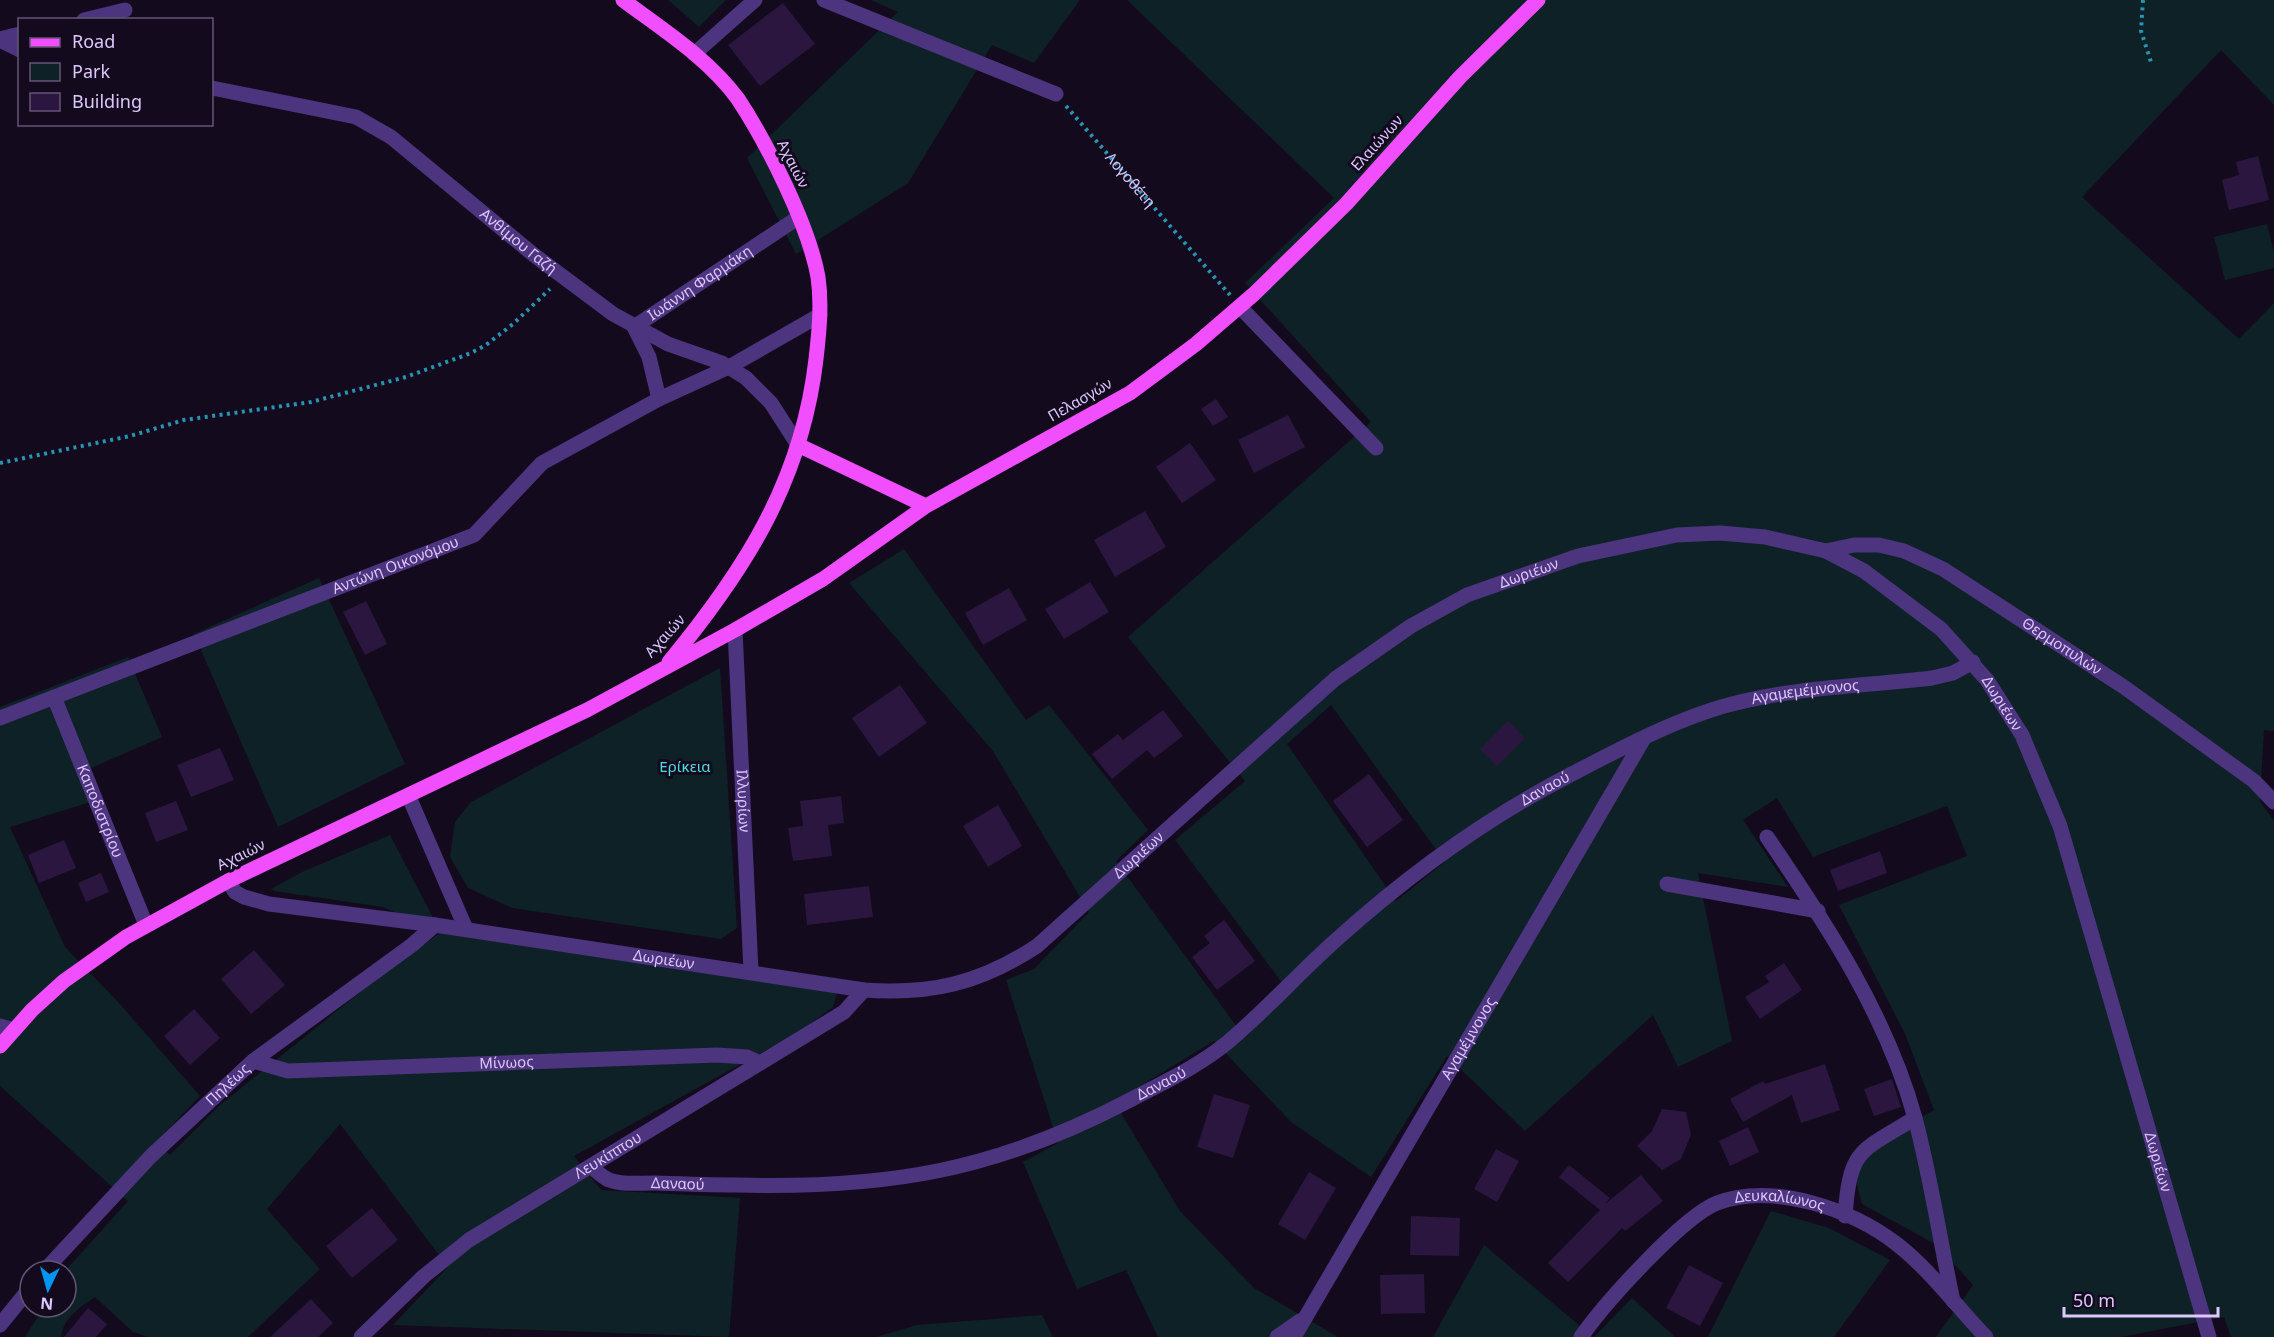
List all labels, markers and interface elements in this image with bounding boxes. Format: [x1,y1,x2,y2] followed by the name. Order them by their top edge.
[18,18,213,126] legend
[72,29,115,53] text: Road
[72,59,110,83] text: Park
[72,89,142,113] text: Building
[1346,110,1407,175] street label: Ελαιώνων
[773,136,815,191] street label: Αχαιών
[1102,148,1160,211] street label: Λογοθέτη
[476,203,562,278] street label: Ανθίμου Γαζή
[643,240,756,324] street label: Ιωάννη Φαρμάκη
[1044,373,1115,426] street label: Πελασγών
[329,531,461,598] street label: Αντώνη Οικονόμου
[1496,553,1561,592] street label: Δωριέων
[640,609,689,661] street label: Αχαιών
[2019,612,2106,679] street label: Θερμοπυλών
[1978,672,2028,734] street label: Δωριέων
[1749,674,1860,708] street label: Αγαμεμέμνονος
[659,756,711,776] park label: Ερίκεια
[73,761,129,860] street label: Καποδιστρίου
[1516,766,1573,809] street label: Δαναού
[733,769,755,833] street label: Ιλλυρίων
[1108,826,1168,882] street label: Δωριέων
[213,834,268,874] street label: Αχαιών
[632,944,696,973] street label: Δωριέων
[1436,993,1500,1083] street label: Αγαμέμνονος
[479,1051,534,1073] street label: Μίνωος
[200,1058,254,1110] street label: Πηλέως
[1132,1061,1189,1104] street label: Δαναού
[570,1126,645,1183] street label: Λευκίππου
[2141,1129,2177,1194] street label: Δωριέων
[651,1172,705,1194] street label: Δαναού
[1733,1185,1828,1215] street label: Δευκαλίωνος
[18,1259,78,1319] north arrow
[2064,1280,2218,1318] scale bar
[2073,1288,2115,1312] text: 50 m
[39,1292,54,1315] text: N

